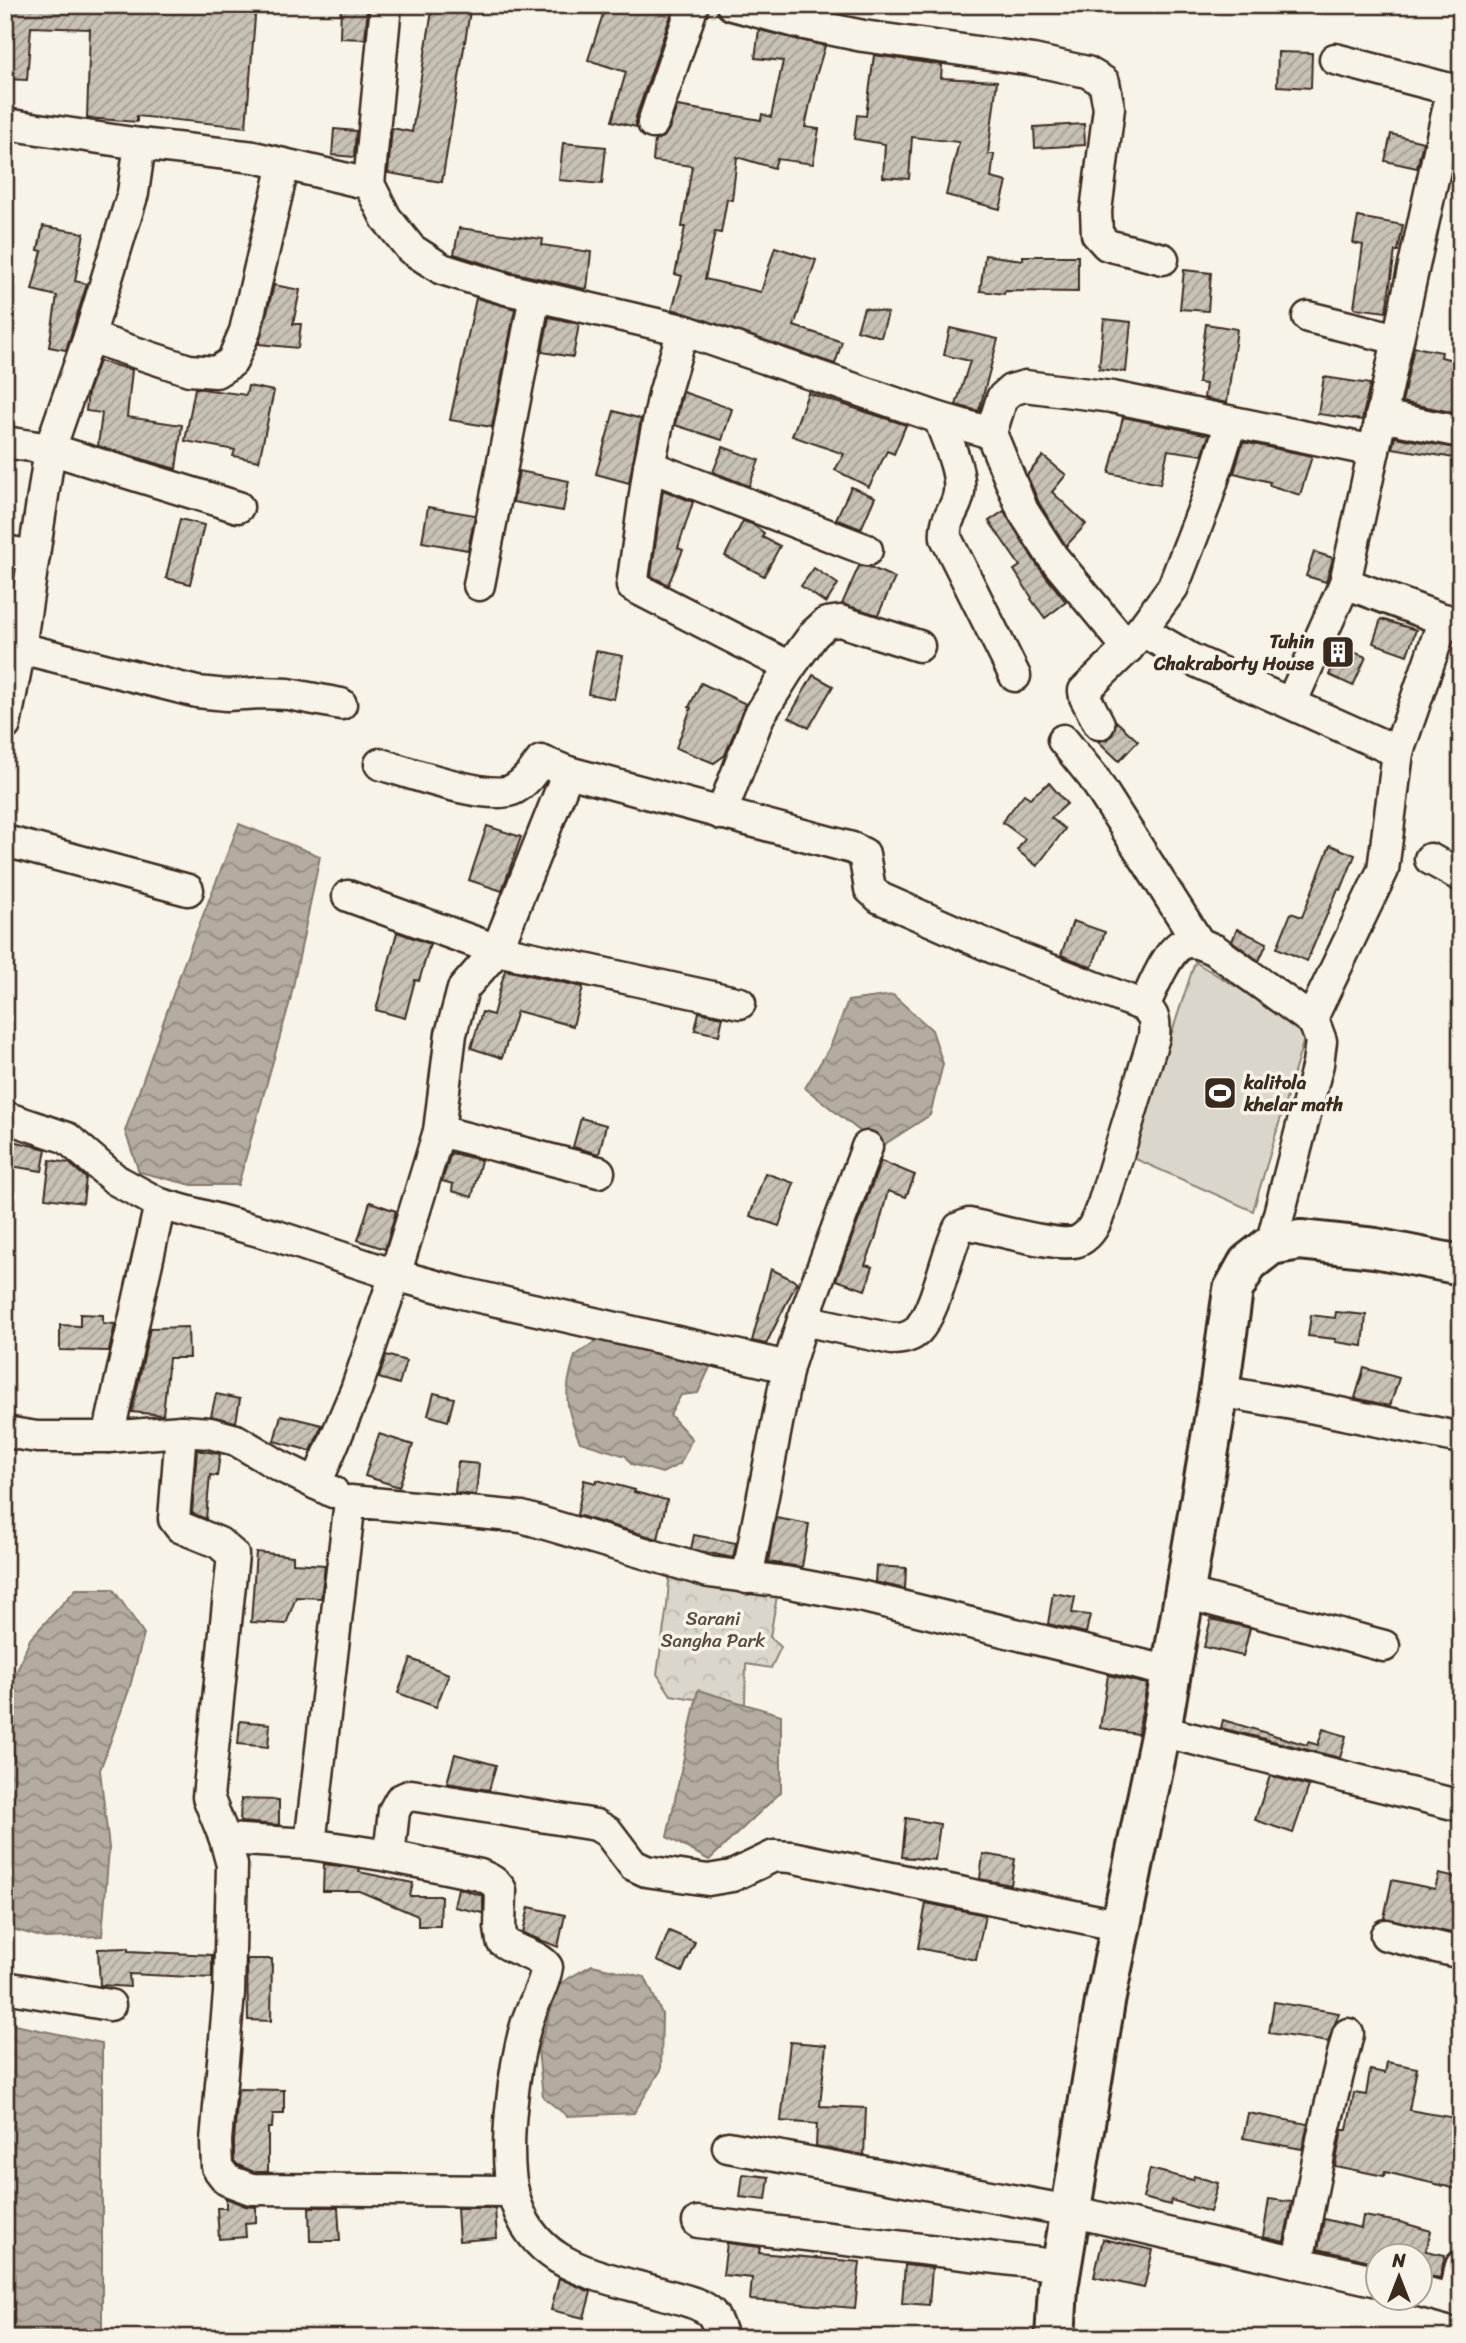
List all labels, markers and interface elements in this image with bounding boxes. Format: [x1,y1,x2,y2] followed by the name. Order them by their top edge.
[1153,625,1315,680] place label: Tuhin Chakraborty House
[1319,633,1357,671] building icon: Tuhin Chakraborty House
[1243,1066,1343,1121] place label: kalitola khelar math
[1201,1074,1239,1112] sports icon: kalitola khelar math
[661,1602,765,1657] park label: Sarani Sangha Park
[1364,2242,1434,2312] north arrow
[1391,2244,1406,2277] text: N

